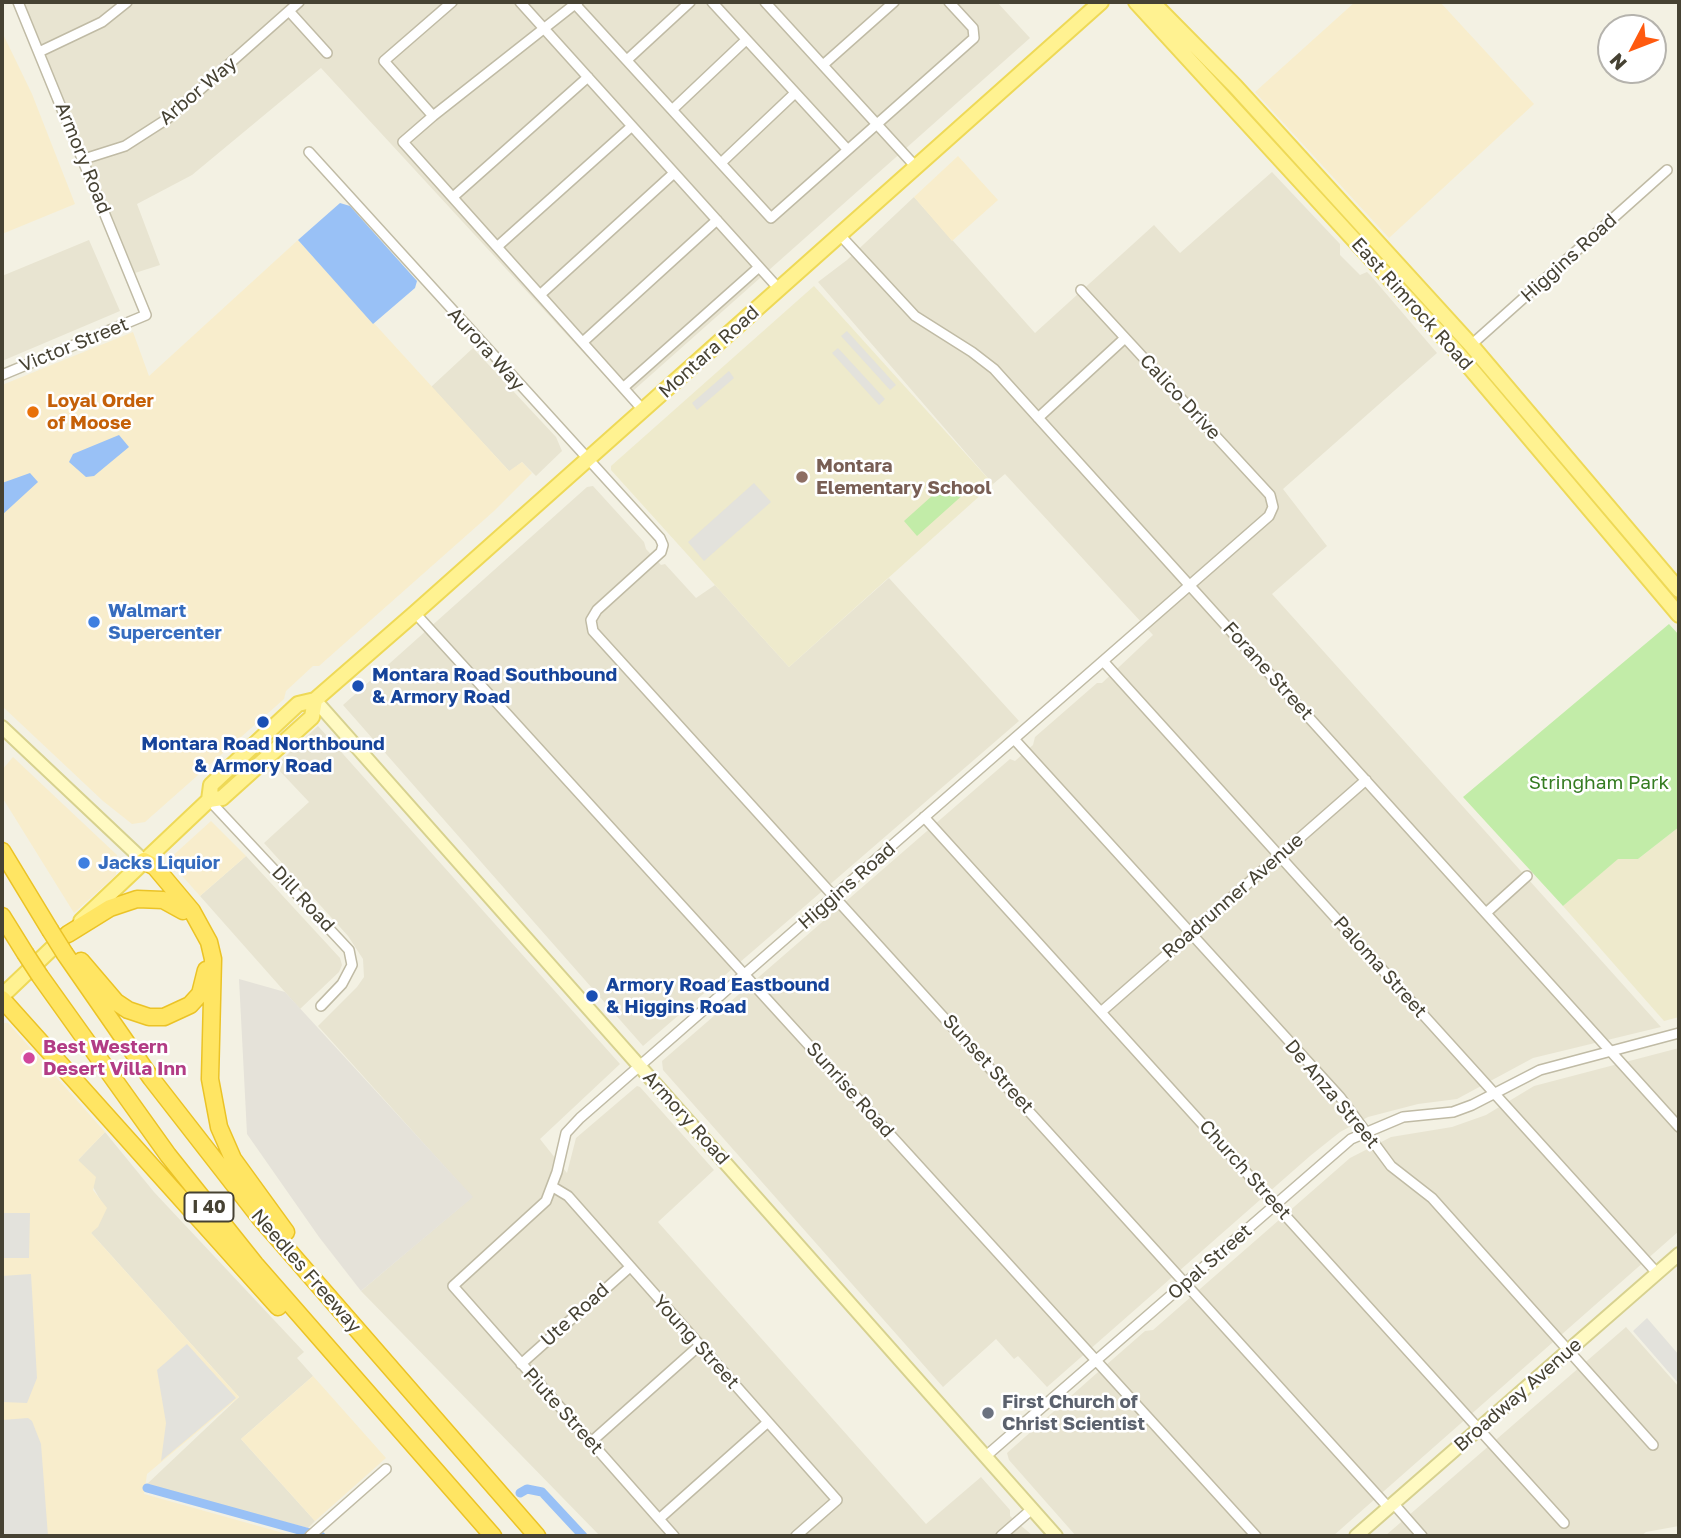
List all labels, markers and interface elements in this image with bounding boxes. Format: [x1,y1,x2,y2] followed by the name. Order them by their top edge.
[1597,14,1667,84] north arrow
[1604,49,1631,75] text: N
[155,52,241,130] street label: Arbor Way
[50,99,116,217] street label: Armory Road
[1516,209,1622,307] street label: Higgins Road
[1347,233,1477,375] street label: East Rimrock Road
[654,301,764,403] street label: Montara Road
[443,303,529,395] street label: Aurora Way
[16,313,132,377] street label: Victor Street
[1135,350,1225,444] street label: Calico Drive
[47,390,154,434] place label: Loyal Order of Moose
[25,404,41,420] marker: Loyal Order of Moose
[816,455,992,499] place label: Montara Elementary School
[794,469,810,485] marker: Montara Elementary School
[108,600,222,644] place label: Walmart Supercenter
[86,614,102,630] marker: Walmart Supercenter
[1218,617,1318,725] street label: Forane Street
[372,664,617,708] place label: Montara Road Southbound & Armory Road
[350,678,366,694] marker: Montara Road Southbound & Armory Road
[255,714,271,730] marker: Montara Road Northbound & Armory Road
[141,733,385,777] place label: Montara Road Northbound & Armory Road
[1529,772,1669,794] park label: Stringham Park
[1158,829,1308,963] street label: Roadrunner Avenue
[794,838,900,934] street label: Higgins Road
[98,852,220,874] place label: Jacks Liquior
[76,855,92,871] marker: Jacks Liquior
[267,861,339,937] street label: Dill Road
[1328,912,1432,1022] street label: Paloma Street
[606,974,829,1018] place label: Armory Road Eastbound & Higgins Road
[584,988,600,1004] marker: Armory Road Eastbound & Higgins Road
[938,1010,1038,1118] street label: Sunset Street
[1280,1035,1384,1153] street label: De Anza Street
[43,1036,186,1080] place label: Best Western Desert Villa Inn
[801,1038,899,1142] street label: Sunrise Road
[21,1050,37,1066] marker: Best Western Desert Villa Inn
[638,1066,734,1170] street label: Armory Road
[1194,1115,1296,1225] street label: Church Street
[184,1192,234,1222] road number: I 40
[246,1205,366,1337] street label: Needles Freeway
[1163,1219,1257,1305] street label: Opal Street
[536,1278,614,1352] street label: Ute Road
[648,1291,744,1393] street label: Young Street
[1450,1333,1586,1457] street label: Broadway Avenue
[518,1363,608,1459] street label: Piute Street
[1002,1391,1145,1435] place label: First Church of Christ Scientist
[980,1405,996,1421] marker: First Church of Christ Scientist

